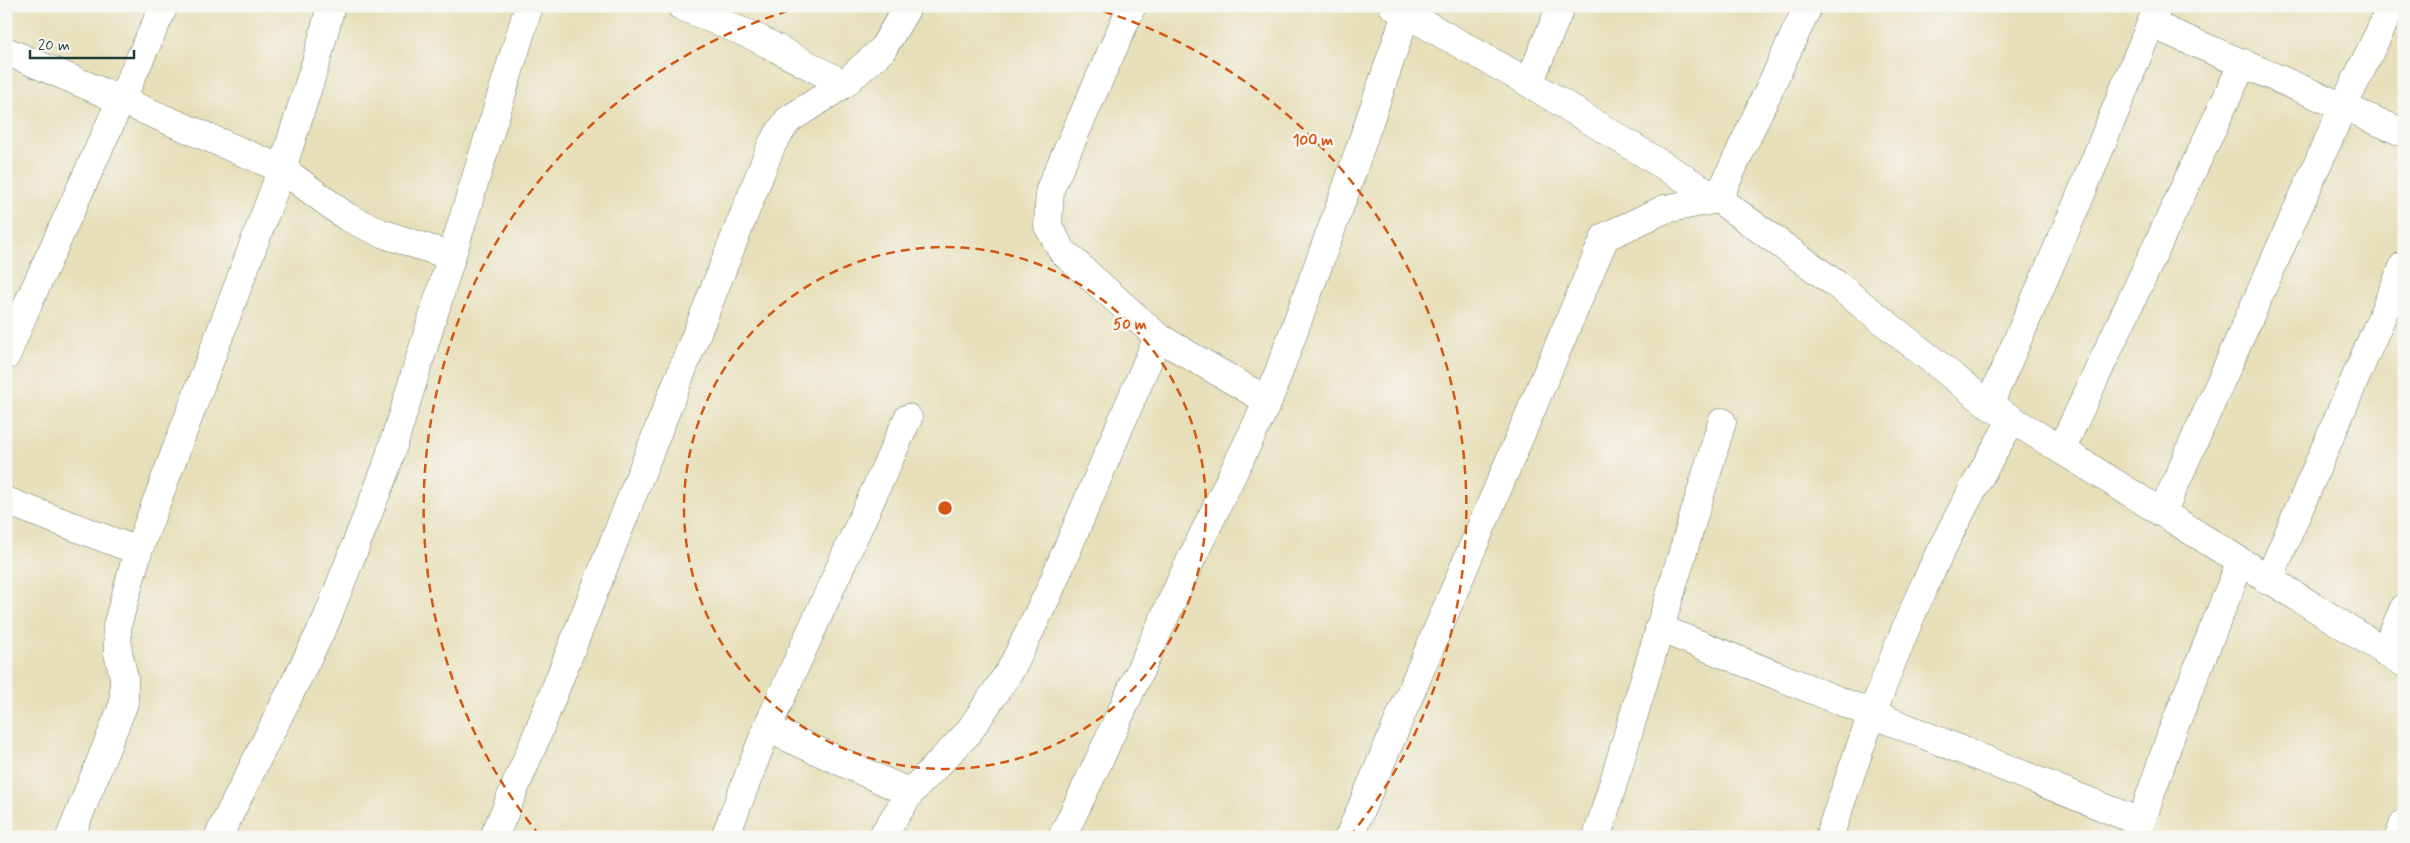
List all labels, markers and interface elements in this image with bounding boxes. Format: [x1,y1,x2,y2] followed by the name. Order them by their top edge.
[30,28,134,60] scale bar
[38,36,70,56] text: 20 m
[1293,131,1333,151] text: 100 m
[1113,315,1147,335] text: 50 m
[936,499,954,517] centre of rings

